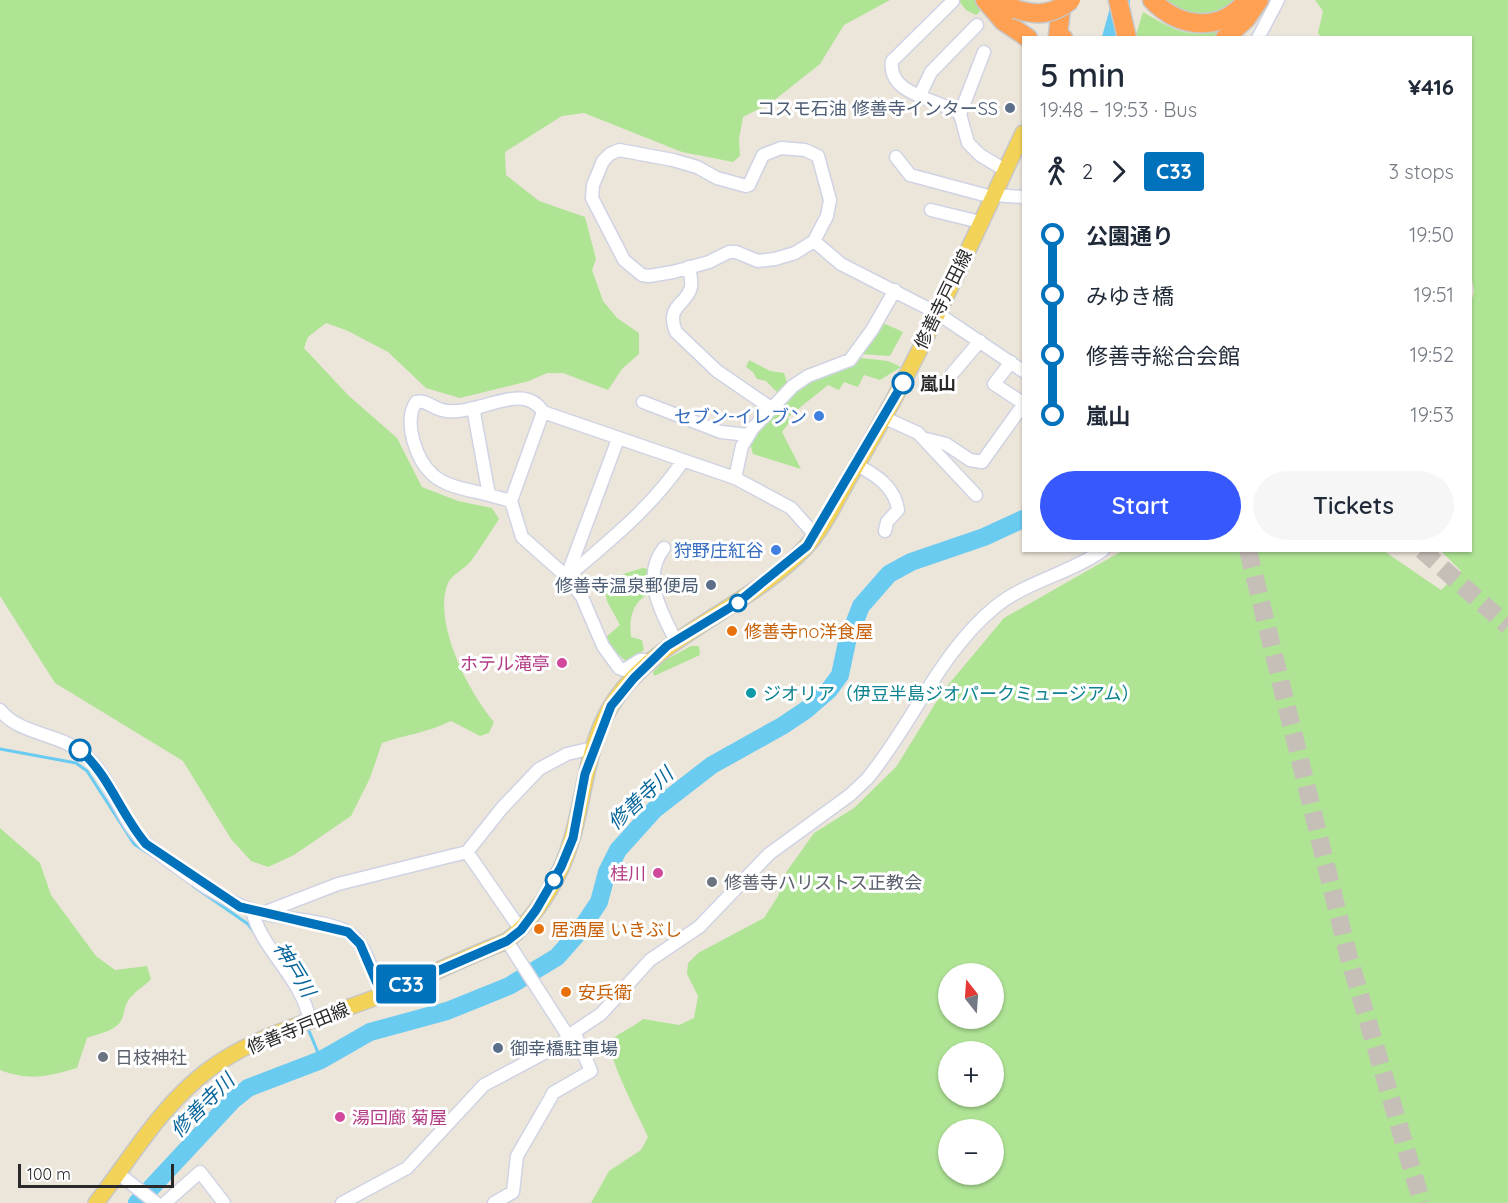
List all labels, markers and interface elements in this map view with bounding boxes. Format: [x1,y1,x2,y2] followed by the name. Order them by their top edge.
[1040,54,1125,95] text: 5 min
[1408,73,1454,101] text: ¥416
[757,97,998,120] place label: コスモ石油 修善寺インターSS
[1040,97,1197,122] text: 19:48 – 19:53 · Bus
[1003,101,1017,115] marker: コスモ石油 修善寺インターSS
[1040,155,1073,188] icon: walk
[1102,155,1135,188] icon: forward
[1156,158,1192,184] text: C33
[1082,159,1093,184] text: 2
[1388,159,1454,184] text: 3 stops
[1086,222,1174,250] text: 公園通り
[1409,222,1454,247] text: 19:50
[909,245,977,353] street label: 修善寺戸田線
[1086,282,1174,310] text: みゆき橋
[1413,282,1454,307] text: 19:51
[1086,342,1240,370] text: 修善寺総合会館
[1410,342,1454,367] text: 19:52
[892,372,914,394] marker: 嵐山
[920,372,956,395] place label: 嵐山
[1086,402,1130,430] text: 嵐山
[1410,402,1454,427] text: 19:53
[674,405,807,428] place label: セブン-イレブン
[812,409,826,423] marker: セブン-イレブン
[1040,471,1241,540] button: Start
[1253,471,1454,540] button: Tickets
[674,539,764,562] place label: 狩野庄紅谷
[769,543,783,557] marker: 狩野庄紅谷
[555,574,699,597] place label: 修善寺温泉郵便局
[704,578,718,592] marker: 修善寺温泉郵便局
[729,594,747,612] unlabelled marker
[744,620,873,643] place label: 修善寺no洋食屋
[725,624,739,638] marker: 修善寺no洋食屋
[460,652,550,675] place label: ホテル滝亭
[555,656,569,670] marker: ホテル滝亭
[763,682,1139,705] place label: ジオリア（伊豆半島ジオパークミュージアム）
[744,686,758,700] marker: ジオリア（伊豆半島ジオパークミュージアム）
[69,739,91,761] unlabelled marker
[602,760,679,834] water label: 修善寺川
[610,862,646,885] place label: 桂川
[651,866,665,880] marker: 桂川
[545,871,563,889] unlabelled marker
[724,871,922,894] place label: 修善寺ハリストス正教会
[705,875,719,889] marker: 修善寺ハリストス正教会
[551,918,682,941] place label: 居酒屋 いきぶし
[532,922,546,936] marker: 居酒屋 いきぶし
[269,937,322,1003] water label: 神戸川
[938,963,1004,1029] north arrow
[938,963,1004,1185] map controls
[372,964,440,1004] line badge: C33
[388,971,424,997] text: C33
[578,981,632,1004] place label: 安兵衛
[559,985,573,999] marker: 安兵衛
[244,997,352,1059] street label: 修善寺戸田線
[510,1037,618,1060] place label: 御幸橋駐車場
[491,1041,505,1055] marker: 御幸橋駐車場
[938,1041,1004,1107] button: +
[115,1046,187,1069] place label: 日枝神社
[96,1050,110,1064] marker: 日枝神社
[165,1066,241,1142] water label: 修善寺川
[352,1106,447,1129] place label: 湯回廊 菊屋
[333,1110,347,1124] marker: 湯回廊 菊屋
[938,1119,1004,1185] button: −
[18,1161,174,1188] scale bar
[27,1164,71,1184] text: 100 m

